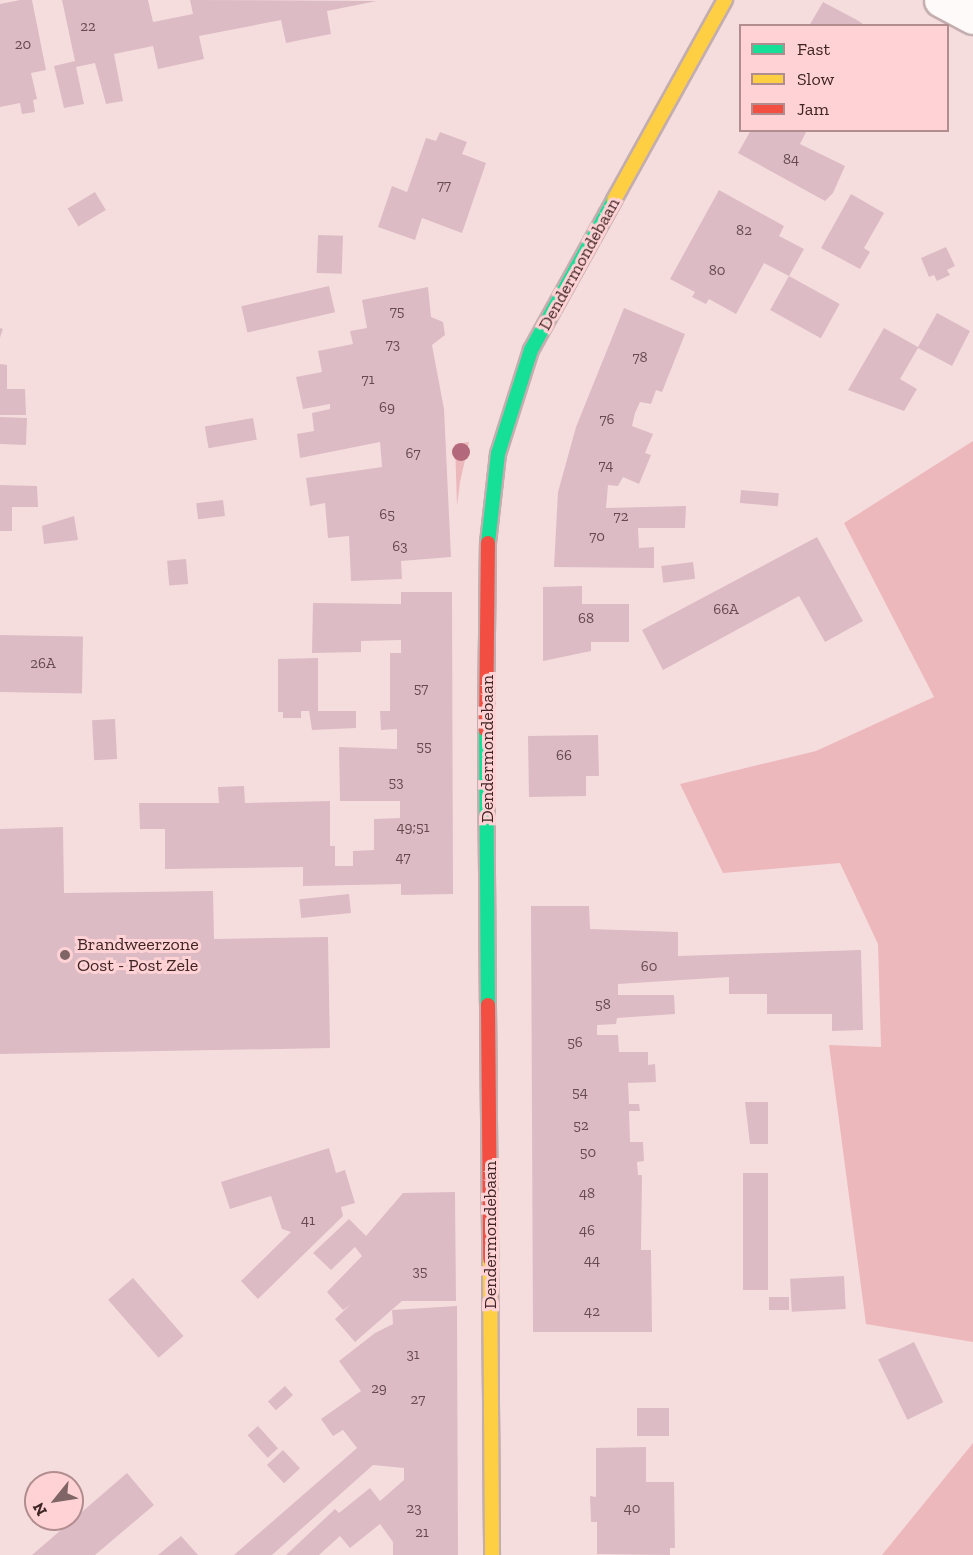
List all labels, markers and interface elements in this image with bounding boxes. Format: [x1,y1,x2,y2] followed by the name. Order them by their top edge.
[80,18,96,36] house number: 22
[739,24,949,132] legend
[15,36,31,54] house number: 20
[797,38,830,60] text: Fast
[797,68,834,90] text: Slow
[797,98,829,120] text: Jam
[783,151,799,169] house number: 84
[437,177,451,195] house number: 77
[534,194,624,334] street label: Dendermondebaan
[736,222,752,240] house number: 82
[709,262,725,280] house number: 80
[390,303,404,321] house number: 75
[386,336,400,354] house number: 73
[632,349,648,367] house number: 78
[362,371,374,389] house number: 71
[379,399,395,417] house number: 69
[599,411,615,429] house number: 76
[405,445,421,463] house number: 67
[599,457,613,475] house number: 74
[379,506,395,524] house number: 65
[614,508,628,526] house number: 72
[589,528,605,546] house number: 70
[392,538,408,556] house number: 63
[713,601,739,619] house number: 66A
[578,610,594,628] house number: 68
[30,655,56,673] house number: 26A
[476,675,498,823] street label: Dendermondebaan
[414,680,428,698] house number: 57
[416,738,432,756] house number: 55
[556,747,572,765] house number: 66
[388,774,404,792] house number: 53
[396,819,430,837] house number: 49;51
[396,849,410,867] house number: 47
[77,934,199,976] place label: Brandweerzone Oost - Post Zele
[58,948,72,962] marker: Brandweerzone Oost - Post Zele
[641,958,657,976] house number: 60
[595,996,611,1014] house number: 58
[567,1034,583,1052] house number: 56
[572,1084,588,1102] house number: 54
[573,1117,589,1135] house number: 52
[580,1144,596,1162] house number: 50
[479,1161,501,1309] street label: Dendermondebaan
[579,1185,595,1203] house number: 48
[301,1212,315,1230] house number: 41
[579,1222,595,1240] house number: 46
[584,1252,600,1270] house number: 44
[412,1263,428,1281] house number: 35
[584,1303,600,1321] house number: 42
[406,1346,420,1364] house number: 31
[371,1380,387,1398] house number: 29
[411,1391,425,1409] house number: 27
[24,1471,84,1531] north arrow
[28,1499,51,1519] text: N
[406,1500,422,1518] house number: 23
[624,1500,640,1518] house number: 40
[415,1524,429,1542] house number: 21

